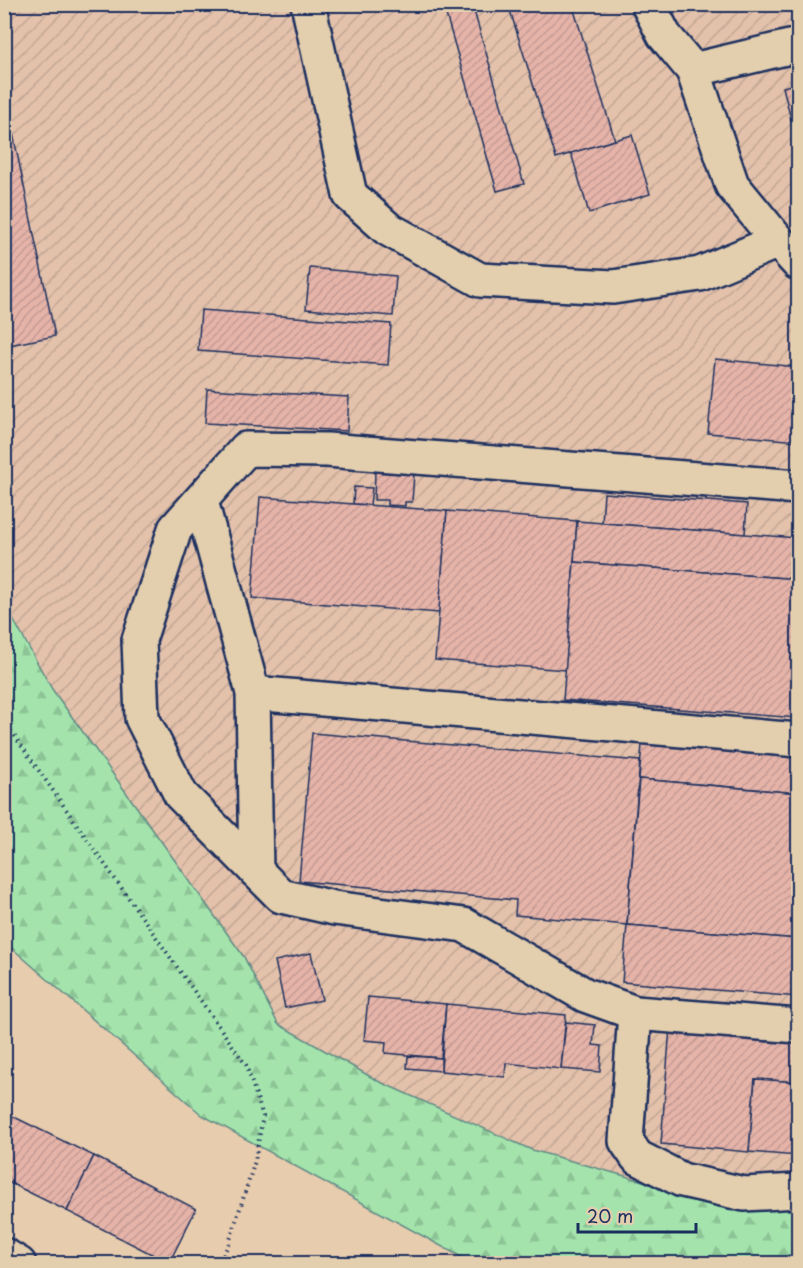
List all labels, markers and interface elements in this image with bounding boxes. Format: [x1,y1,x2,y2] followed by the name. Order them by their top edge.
[578,1196,696,1234] scale bar
[587,1202,633,1229] text: 20 m

